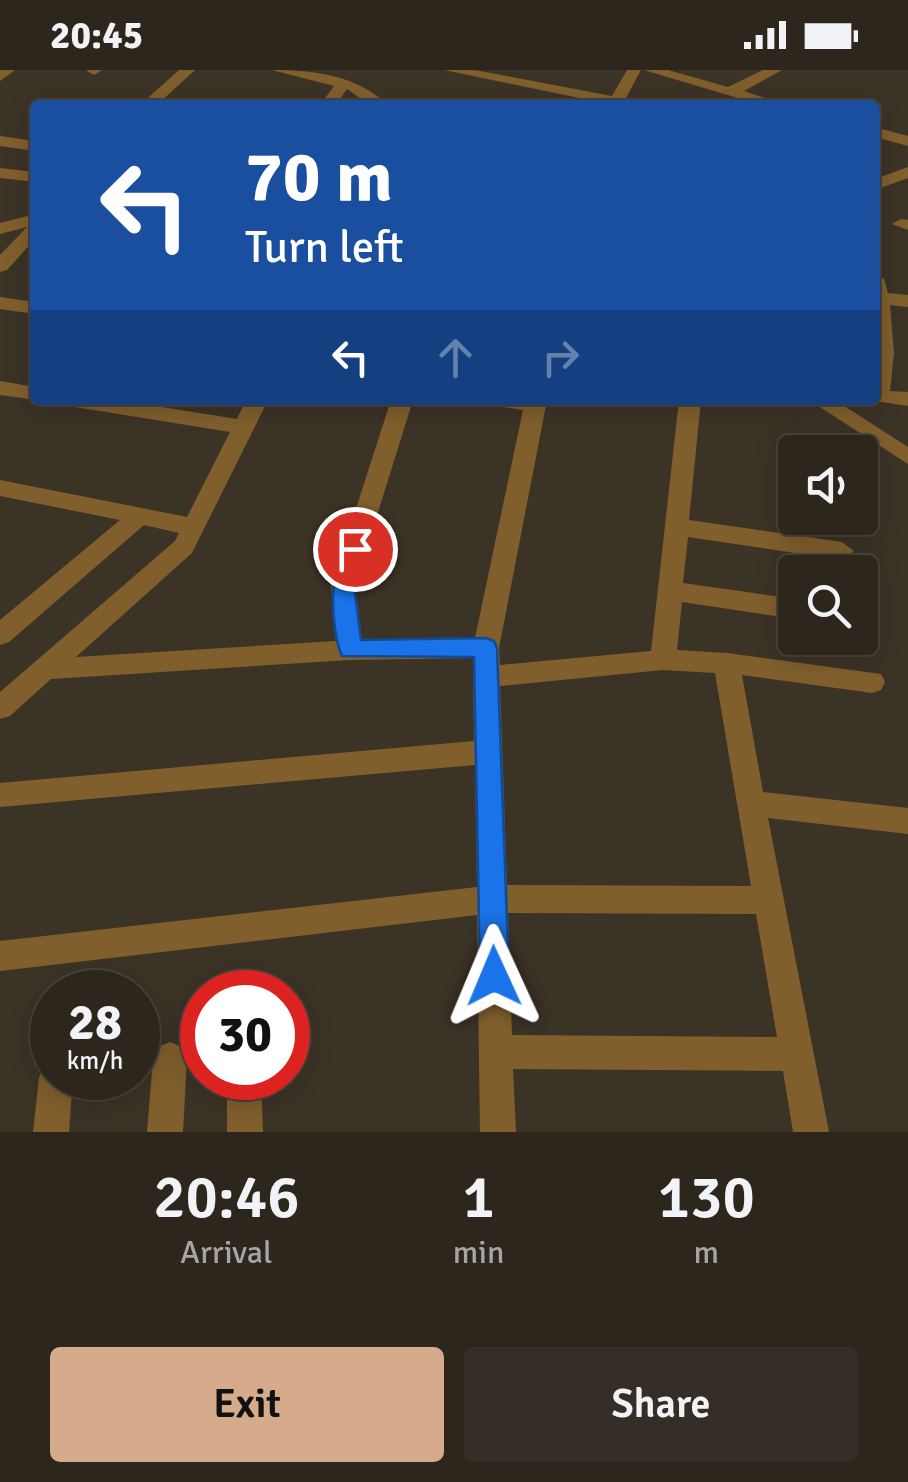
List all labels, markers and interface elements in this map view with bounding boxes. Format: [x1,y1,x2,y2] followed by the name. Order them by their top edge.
[50,12,143,59] text: 20:45
[245,134,393,220] text: 70 m
[80,140,210,270] icon: left
[245,220,404,275] text: Turn left
[323,330,378,385] icon: left
[428,330,483,385] icon: ahead
[533,330,588,385] icon: right
[778,435,878,655] map controls
[778,435,878,535] button: sound
[313,507,398,592] pin
[328,522,383,577] icon: arrive
[778,555,878,655] button: search
[442,924,546,1028] position arrow
[180,970,310,1100] speed limit sign: 30
[68,992,122,1054] text: 28
[67,1045,123,1076] text: km/h
[153,1161,300,1235] text: 20:46
[462,1161,495,1235] text: 1
[658,1161,755,1235] text: 130
[180,1233,273,1272] text: Arrival
[453,1233,504,1272] text: min
[693,1233,719,1272] text: m
[50,1347,444,1462] button: Exit
[464,1347,858,1462] button: Share

